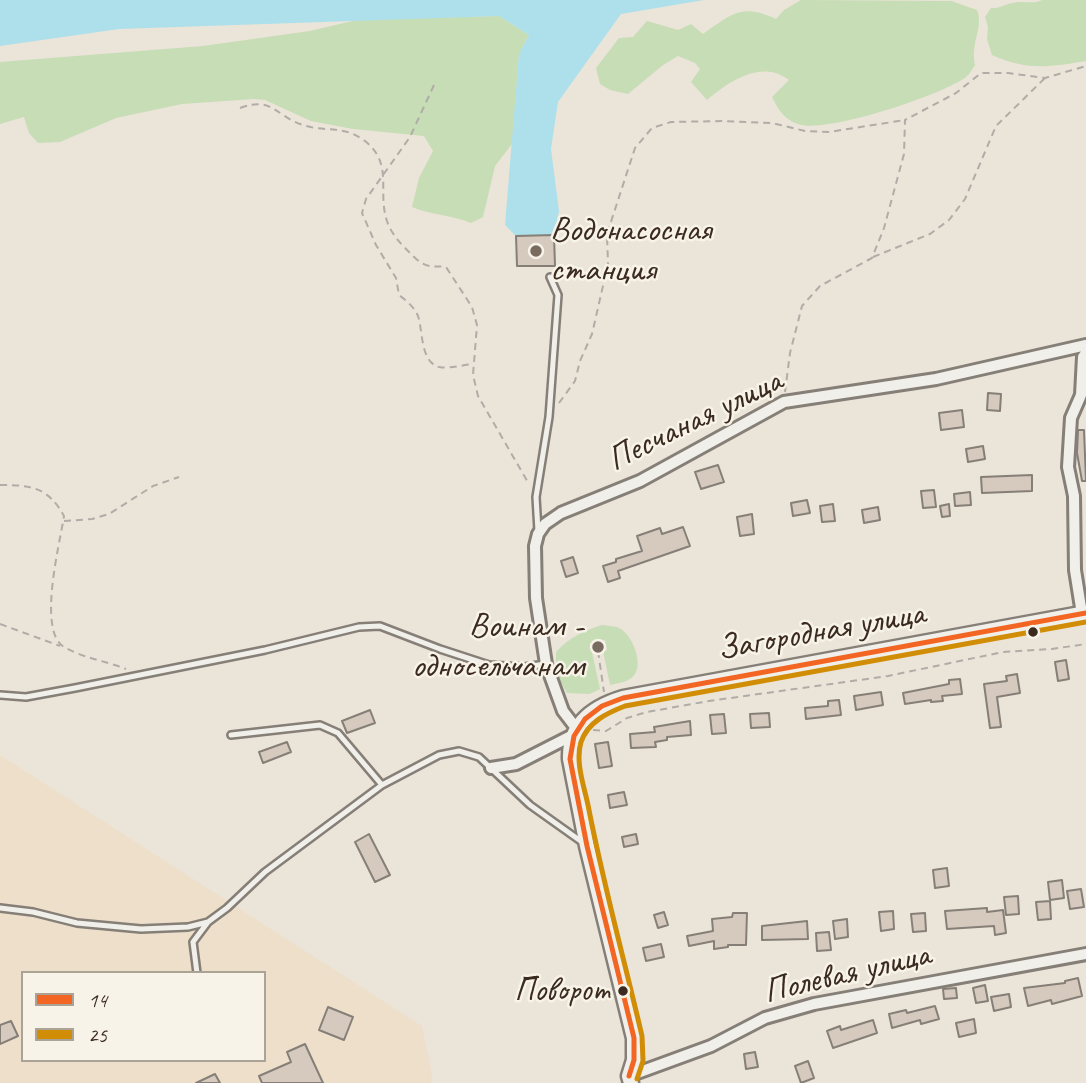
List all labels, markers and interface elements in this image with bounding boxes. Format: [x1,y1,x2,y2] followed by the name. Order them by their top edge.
[550,210,711,292] place label: Водонасосная станция
[528,243,544,259] marker: Водонасосная станция
[601,361,789,481] street label: Песчаная улица
[714,593,928,671] street label: Загородная улица
[412,606,584,688] place label: Воинам - односельчанам
[1026,625,1040,639] unlabelled marker
[590,639,606,655] marker: Воинам - односельчанам
[760,934,934,1014] street label: Полевая улица
[21,971,266,1062] legend
[514,971,610,1011] place label: Поворот
[616,984,630,998] marker: Поворот
[88,987,107,1013] text: 14
[88,1022,107,1048] text: 25

